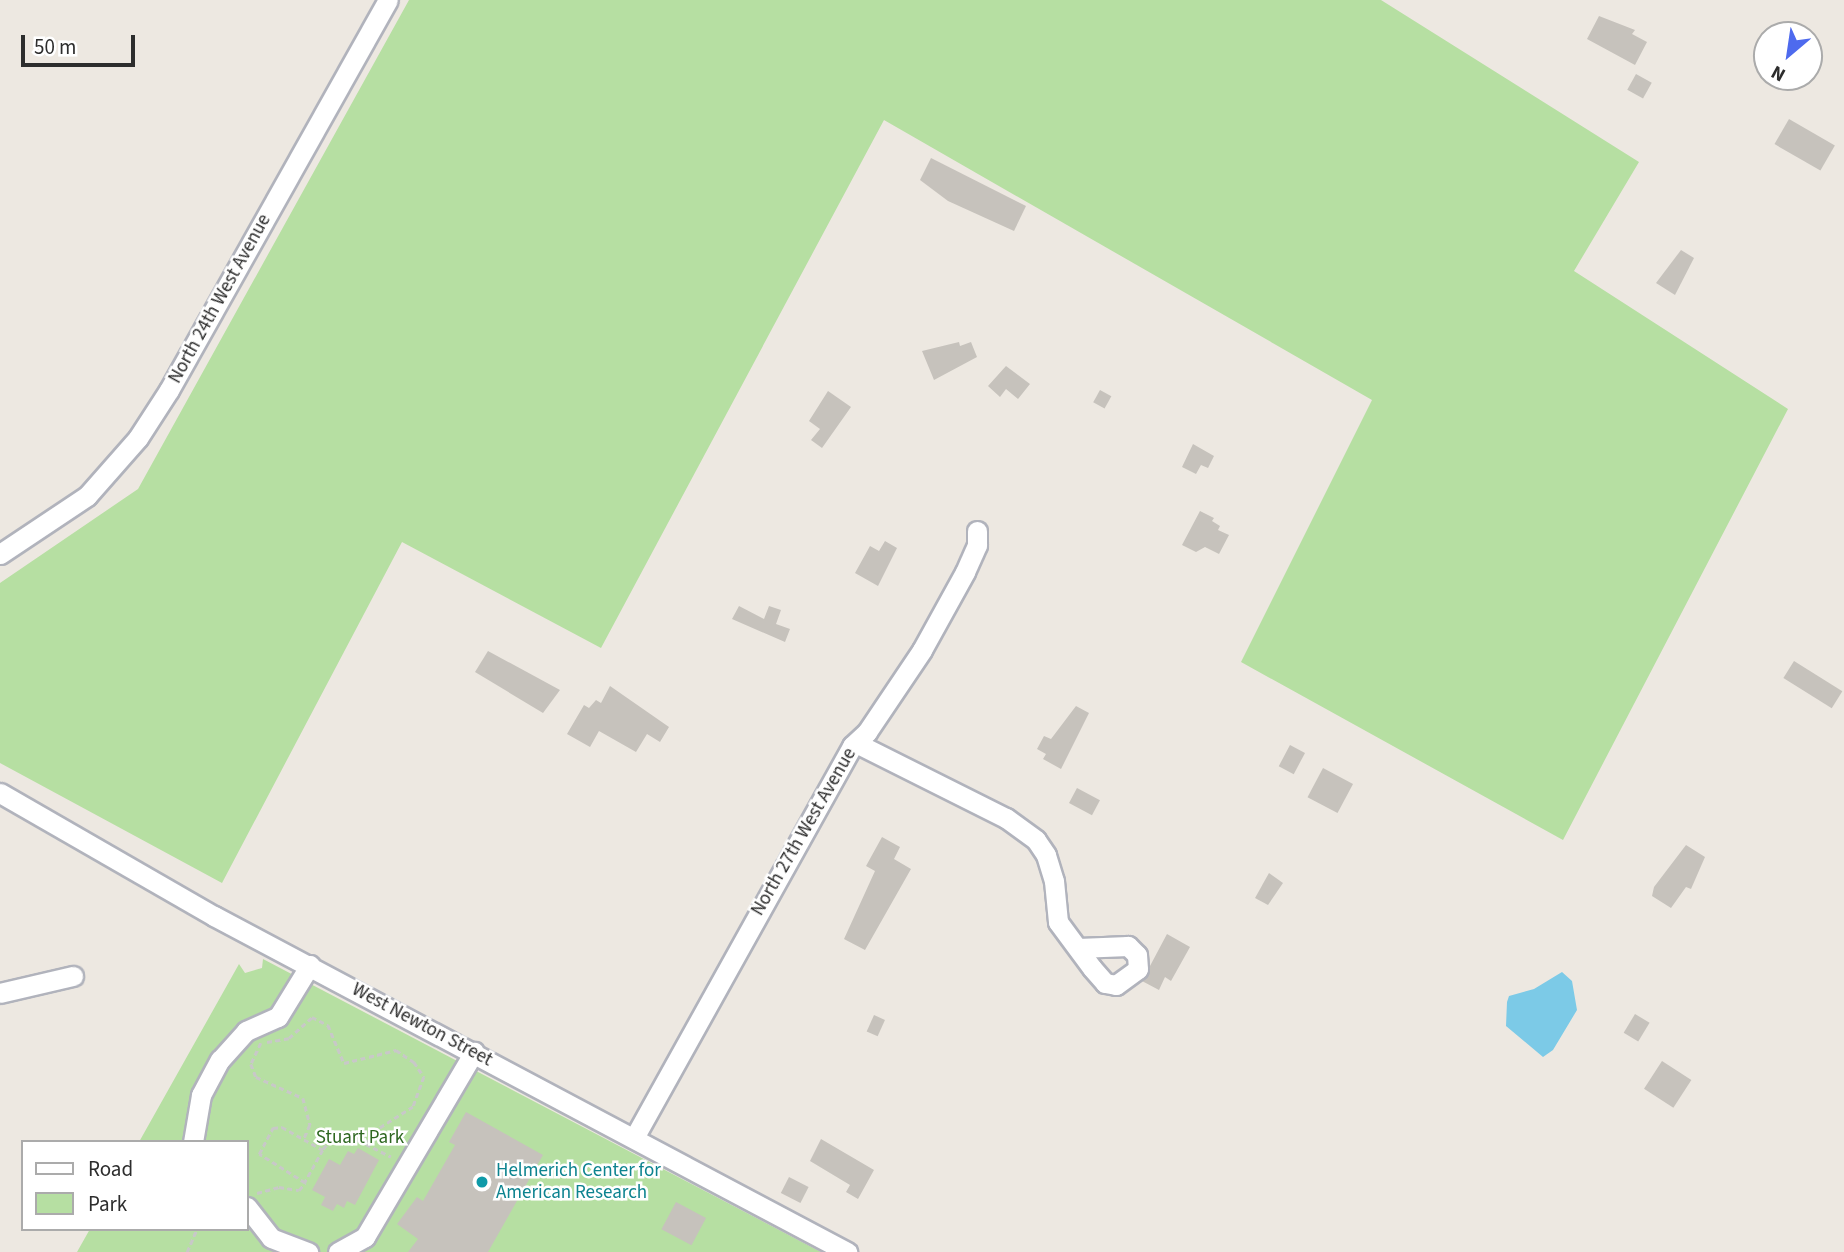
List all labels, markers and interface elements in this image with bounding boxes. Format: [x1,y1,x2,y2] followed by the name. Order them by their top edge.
[24,21,138,65] scale bar
[1753,21,1823,91] north arrow
[34,32,76,62] text: 50 m
[1766,58,1791,88] text: N
[164,210,276,388] street label: North 24th West Avenue
[747,744,861,920] street label: North 27th West Avenue
[348,978,496,1072] street label: West Newton Street
[316,1127,404,1149] park label: Stuart Park
[21,1140,248,1231] legend
[88,1154,133,1184] text: Road
[496,1160,661,1204] place label: Helmerich Center for American Research
[474,1174,490,1190] marker: Helmerich Center for American Research
[88,1189,127,1219] text: Park

